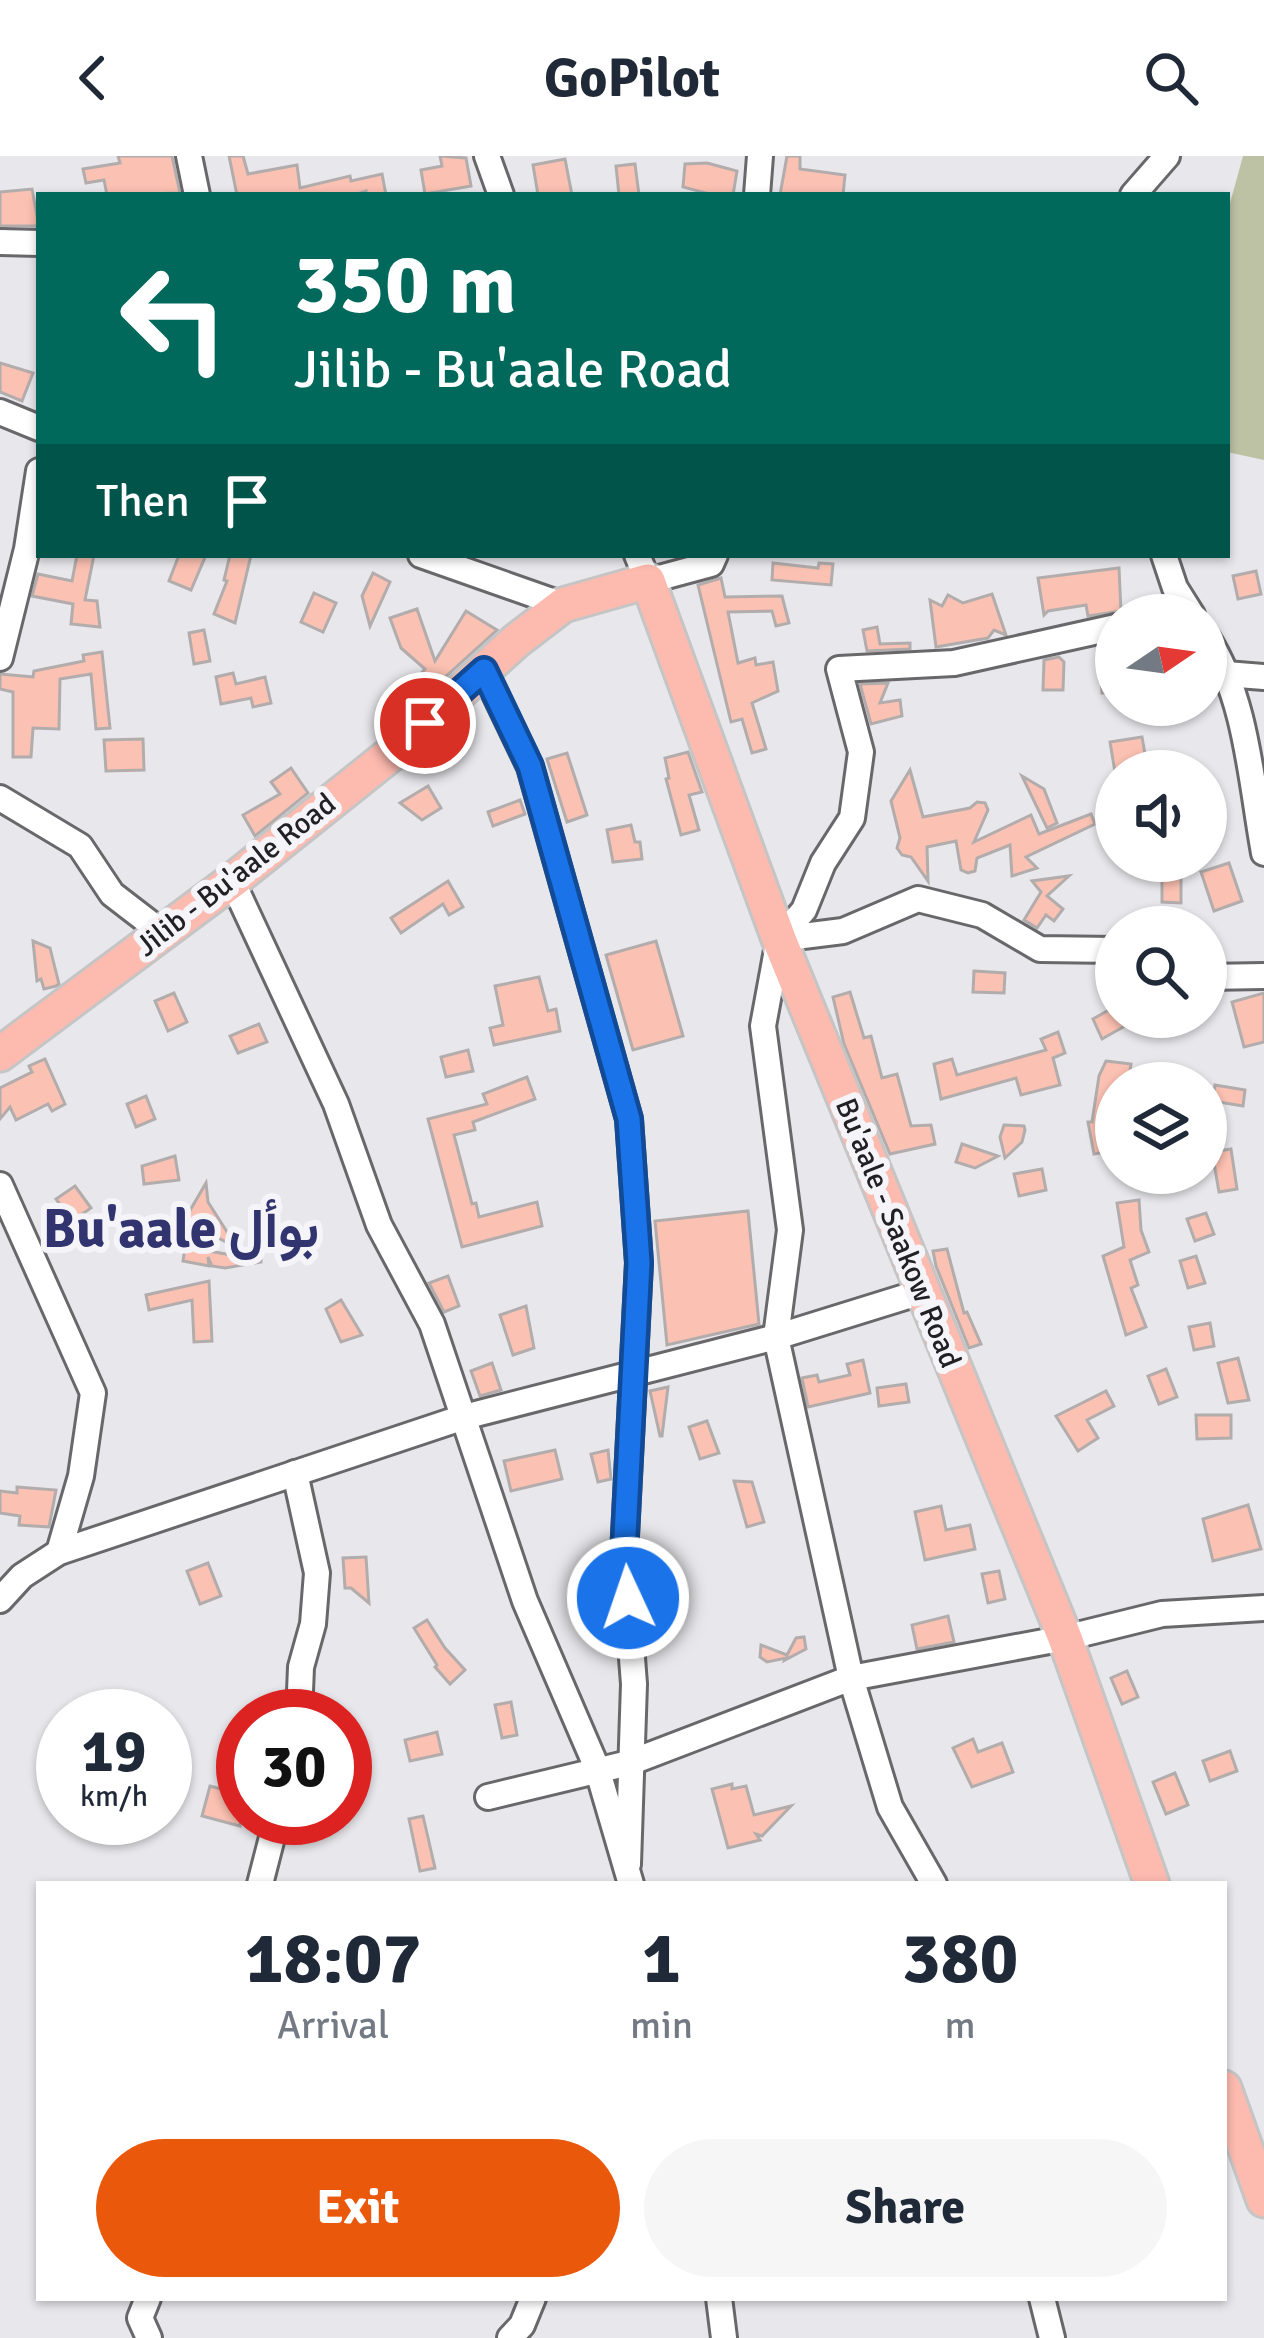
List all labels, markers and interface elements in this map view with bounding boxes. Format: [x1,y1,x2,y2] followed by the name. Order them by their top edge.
[60,45,126,111] icon: back
[544,45,720,112] text: GoPilot
[1138,45,1204,111] icon: search
[294,233,516,337] text: 350 m
[96,240,252,396] icon: left
[294,336,732,403] text: Jilib - Bu'aale Road
[214,468,280,534] icon: arrive
[96,474,190,529] text: Then
[1095,594,1227,726] north arrow
[1095,594,1227,1194] map controls
[374,672,476,774] pin
[392,690,458,756] icon: arrive
[1095,750,1227,882] button: sound
[129,785,343,965] street label: Jilib - Bu'aale Road
[1095,906,1227,1038] button: search
[1095,1062,1227,1194] button: layers
[827,1093,969,1373] street label: Bu'aale - Saakow Road
[43,1196,319,1263] district label: Bu'aale بوأل
[565,1535,691,1661] position arrow
[216,1689,372,1845] speed limit sign: 30
[82,1715,146,1789] text: 19
[80,1778,148,1815] text: km/h
[245,1914,421,2003] text: 18:07
[642,1914,681,2003] text: 1
[902,1914,1018,2003] text: 380
[277,2001,389,2049] text: Arrival
[630,2001,693,2049] text: min
[944,2001,976,2049] text: m
[96,2139,620,2277] button: Exit
[644,2139,1167,2277] button: Share

